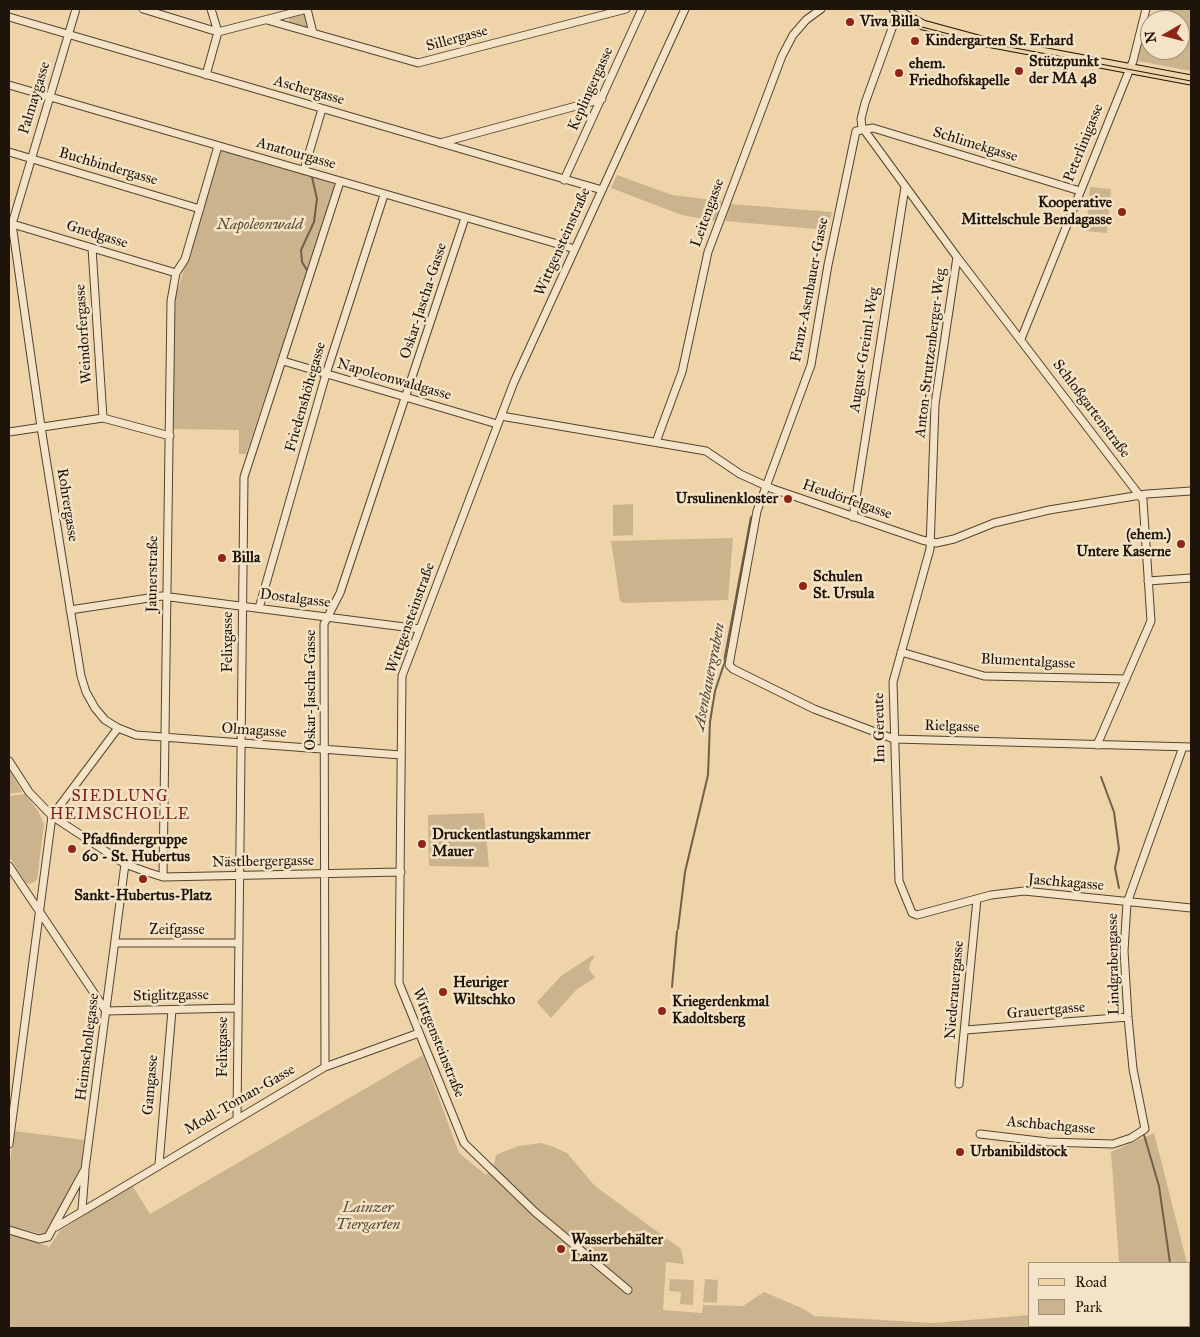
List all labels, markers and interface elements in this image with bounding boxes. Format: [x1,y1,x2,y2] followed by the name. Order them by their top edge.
[1140,10,1190,60] north arrow
[860,13,920,31] place label: Viva Billa
[844,16,856,28] marker: Viva Billa
[424,22,490,56] street label: Sillergasse
[1141,30,1160,44] text: N
[925,32,1073,50] place label: Kindergarten St. Erhard
[909,35,921,47] marker: Kindergarten St. Erhard
[565,44,617,134] street label: Keplingergasse
[1029,53,1099,88] place label: Stützpunkt der MA 48
[909,55,1010,90] place label: ehem. Friedhofskapelle
[15,60,55,136] street label: Palmaygasse
[1013,65,1025,77] marker: Stützpunkt der MA 48
[893,67,905,79] marker: ehem. Friedhofskapelle
[272,72,346,110] street label: Aschergasse
[1060,101,1108,185] street label: Peterlinigasse
[930,124,1020,166] street label: Schlimekgasse
[254,134,338,174] street label: Anatourgasse
[57,144,159,190] street label: Buchbindergasse
[687,176,729,250] street label: Leitengasse
[531,185,595,299] street label: Wittgensteinstraße
[961,194,1112,229] place label: Kooperative Mittelschule Bendagasse
[1116,206,1128,218] marker: Kooperative Mittelschule Bendagasse
[217,216,303,234] park label: Napoleonwald
[787,216,833,364] street label: Franz-Asenbauer-Gasse
[64,217,130,253] street label: Gnedgasse
[397,241,451,361] street label: Oskar-Jascha-Gasse
[912,267,950,439] street label: Anton-Strutzenberger-Weg
[72,283,96,385] street label: Weindorfergasse
[846,286,884,414] street label: August-Greiml-Weg
[282,340,330,454] street label: Friedenshöhegasse
[335,355,453,405] street label: Napoleonwaldgasse
[1048,356,1134,462] street label: Schloßgartenstraße
[52,467,82,543] street label: Rohrergasse
[800,476,894,524] street label: Heudörfelgasse
[675,490,778,508] place label: Ursulinenkloster
[782,493,794,505] marker: Ursulinenkloster
[1076,526,1171,561] place label: (ehem.) Untere Kaserne
[143,535,163,613] street label: Jaunerstraße
[1175,538,1187,550] marker: (ehem.) Untere Kaserne
[232,549,260,567] place label: Billa
[216,552,228,564] marker: Billa
[383,560,439,676] street label: Wittgensteinstraße
[813,568,874,603] place label: Schulen St. Ursula
[797,580,809,592] marker: Schulen St. Ursula
[259,586,331,612] street label: Dostalgasse
[219,611,237,673] street label: Felixgasse
[690,622,730,732] water label: Asenbauergraben
[302,629,320,751] street label: Oskar-Jascha-Gasse
[980,651,1076,673] street label: Blumentalgasse
[870,692,890,764] street label: Im Gereute
[924,717,980,737] street label: Rielgasse
[221,720,287,742] street label: Olmagasse
[48,787,192,825] district label: SIEDLUNG HEIMSCHOLLE
[432,826,590,861] place label: Druckentlastungskammer Mauer
[82,831,190,866] place label: Pfadfindergruppe 60 - St. Hubertus
[416,838,428,850] marker: Druckentlastungskammer Mauer
[66,843,78,855] marker: Pfadfindergruppe 60 - St. Hubertus
[212,852,314,872] street label: Nästlbergergasse
[1027,871,1105,895] street label: Jaschkagasse
[137,873,149,885] marker: Sankt-Hubertus-Platz
[74,887,212,905] place label: Sankt-Hubertus-Platz
[1104,913,1124,1015] street label: Lindgrabengasse
[149,921,205,939] street label: Zeifgasse
[942,940,968,1040] street label: Niederauergasse
[453,974,515,1009] place label: Heuriger Wiltschko
[133,986,209,1006] street label: Stiglitzgasse
[408,986,468,1100] street label: Wittgensteinstraße
[437,986,449,998] marker: Heuriger Wiltschko
[72,992,104,1102] street label: Heimschollegasse
[672,993,769,1028] place label: Kriegerdenkmal Kadoltsberg
[1006,999,1086,1023] street label: Grauertgasse
[656,1005,668,1017] marker: Kriegerdenkmal Kadoltsberg
[214,1016,232,1078] street label: Felixgasse
[139,1054,163,1116] street label: Gamgasse
[181,1061,299,1139] street label: Modl-Toman-Gasse
[1006,1113,1096,1139] street label: Aschbachgasse
[970,1143,1068,1161] place label: Urbanibildstock
[954,1146,966,1158] marker: Urbanibildstock
[336,1199,400,1234] park label: Lainzer Tiergarten
[571,1231,663,1266] place label: Wasserbehälter Lainz
[555,1243,567,1255] marker: Wasserbehälter Lainz
[1028,1262,1190,1327] legend
[1075,1273,1107,1291] text: Road
[1075,1298,1102,1316] text: Park

